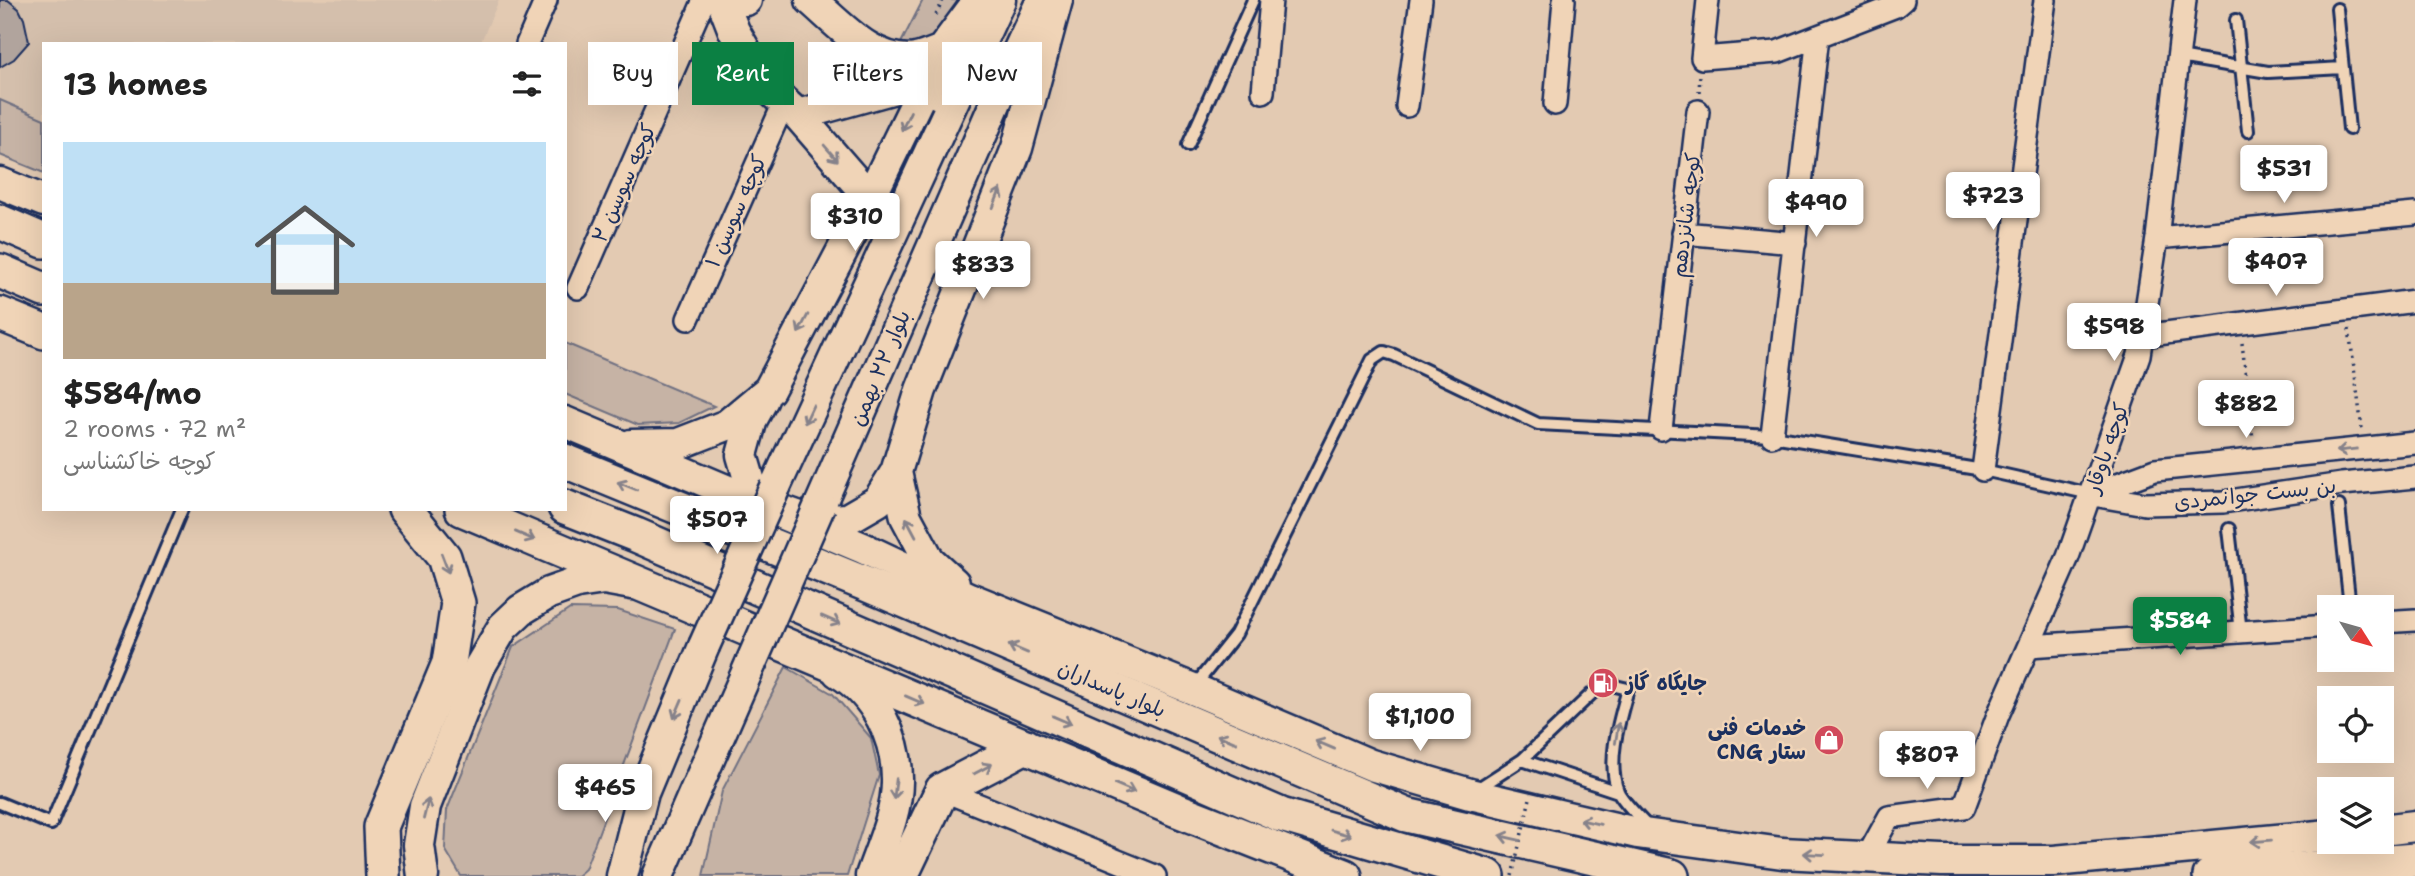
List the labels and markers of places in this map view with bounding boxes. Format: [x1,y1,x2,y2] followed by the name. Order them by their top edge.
[2243,146,2325,205] pin: $531
[1952,173,2034,232] pin: $723
[1775,180,1857,239] pin: $490
[814,194,896,253] pin: $310
[2235,238,2317,298] pin: $407
[942,242,1024,301] pin: $833
[2073,304,2155,363] pin: $598
[2205,380,2287,440] pin: $882
[676,496,758,556] pin: $507
[2139,598,2221,657] pin: $584
[1586,666,1620,700] fuel station icon: جایگاه گاز
[1624,669,1707,697] place label: جایگاه گاز
[1363,694,1477,753] pin: $1,100
[1708,714,1806,766] place label: خدمات فنی‌ CNG ستار
[1812,723,1846,757] shop icon: خدمات فنی‌ CNG ستار
[1886,732,1968,791] pin: $807
[564,764,646,824] pin: $465

